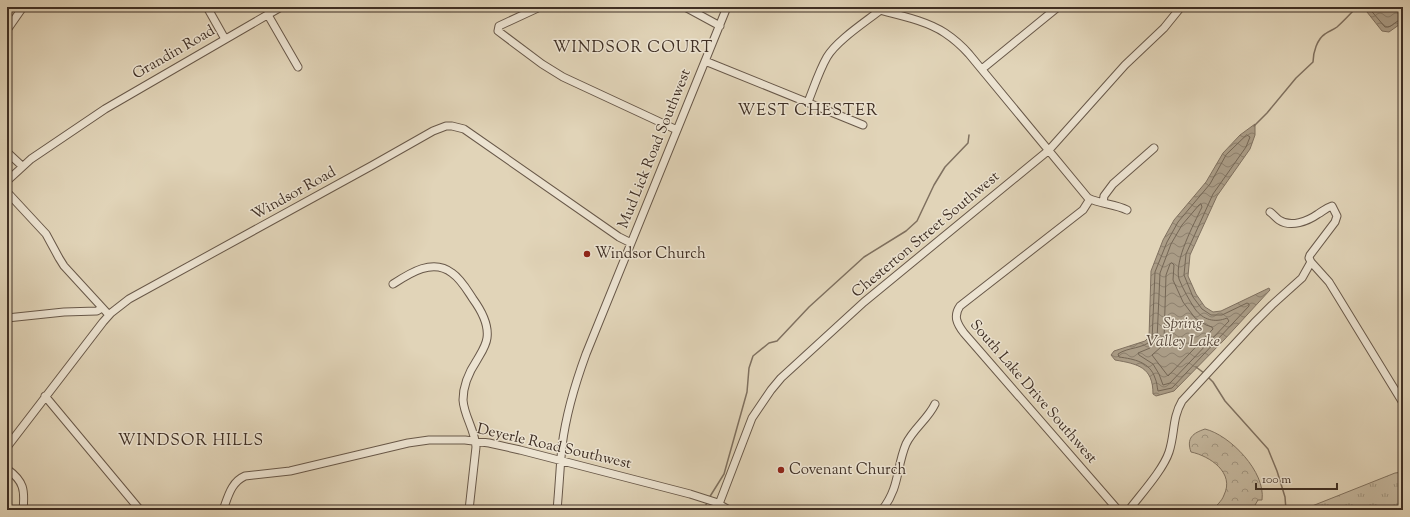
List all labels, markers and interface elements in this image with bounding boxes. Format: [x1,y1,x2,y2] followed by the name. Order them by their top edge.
[129,21,220,85] street label: Grandin Road
[553,37,713,60] district label: WINDSOR COURT
[613,66,697,232] street label: Mud Lick Road Southwest
[738,100,878,123] district label: WEST CHESTER
[248,162,341,226] street label: Windsor Road
[848,167,1004,303] street label: Chesterton Street Southwest
[595,244,706,265] place label: Windsor Church
[582,249,592,259] marker: Windsor Church
[1146,313,1220,354] water label: Spring Valley Lake
[965,315,1101,469] street label: South Lake Drive Southwest
[475,419,633,475] street label: Deyerle Road Southwest
[118,430,264,453] district label: WINDSOR HILLS
[789,460,906,481] place label: Covenant Church
[776,465,786,475] marker: Covenant Church
[1256,465,1337,491] scale bar
[1262,471,1291,489] text: 100 m

